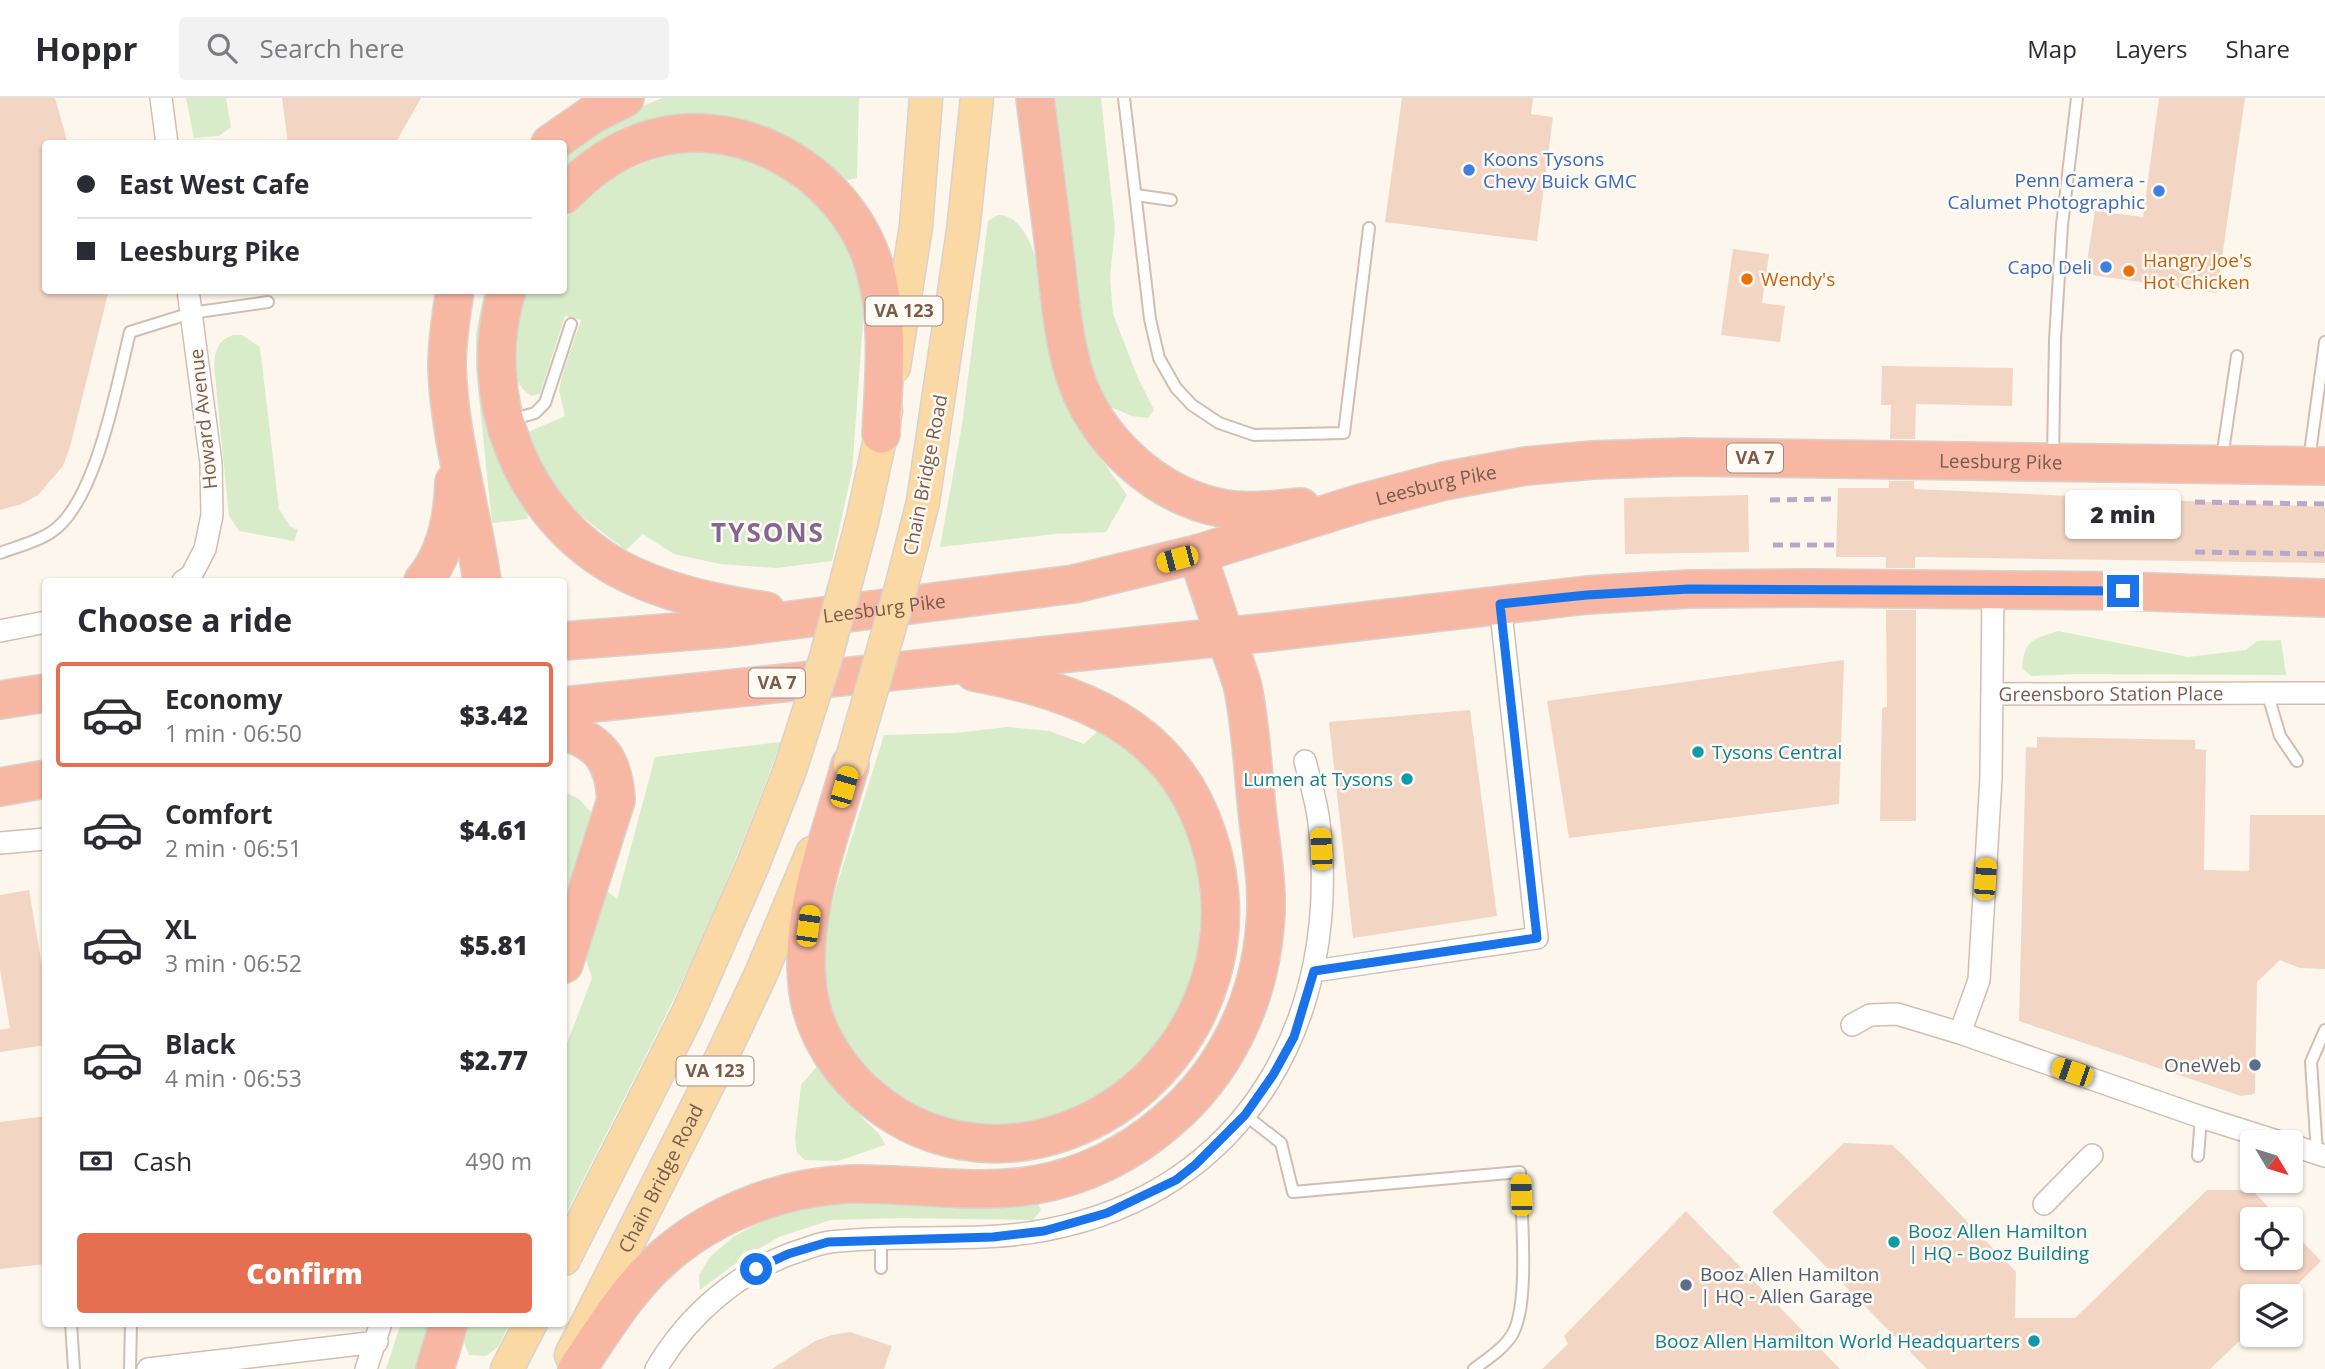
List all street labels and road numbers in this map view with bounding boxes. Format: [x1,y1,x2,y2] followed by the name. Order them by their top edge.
[866,296,942,326] road number: VA 123
[183,347,223,491] street label: Howard Avenue
[897,392,953,558] street label: Chain Bridge Road
[1727,444,1783,472] road number: VA 7
[1939,448,2063,475] street label: Leesburg Pike
[1373,459,1499,512] street label: Leesburg Pike
[821,587,947,629] street label: Leesburg Pike
[749,668,805,698] road number: VA 7
[1999,680,2223,707] street label: Greensboro Station Place
[676,1056,754,1086] road number: VA 123
[612,1100,709,1257] street label: Chain Bridge Road

